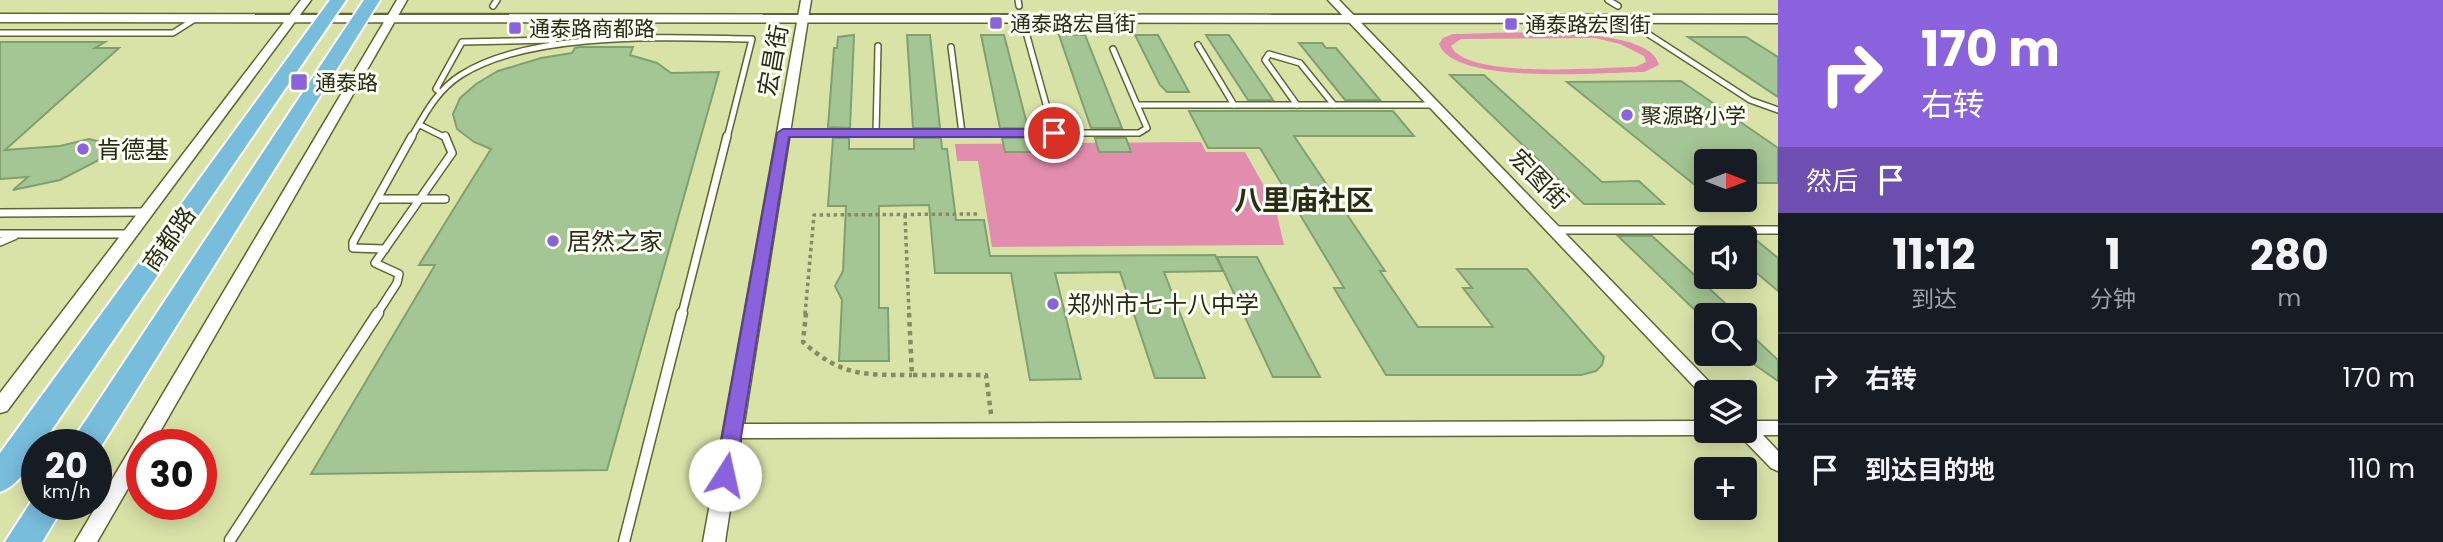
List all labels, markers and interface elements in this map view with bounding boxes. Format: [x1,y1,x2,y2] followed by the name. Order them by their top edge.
[1010,9,1136,38] place label: 通泰路宏昌街
[1525,10,1651,39] place label: 通泰路宏图街
[529,14,655,43] place label: 通泰路商都路
[988,15,1004,31] marker: 通泰路宏昌街
[1921,15,2060,83] text: 170 m
[1503,16,1519,32] marker: 通泰路宏图街
[507,20,523,36] marker: 通泰路商都路
[750,22,796,98] street label: 宏昌街
[1806,28,1897,119] icon: right
[315,68,378,97] place label: 通泰路
[289,72,309,92] marker: 通泰路
[1921,82,1985,127] text: 右转
[1641,101,1746,130] place label: 聚源路小学
[1024,103,1084,163] pin
[1619,107,1635,123] marker: 聚源路小学
[1035,114,1073,152] icon: arrive
[97,133,169,166] place label: 肯德基
[75,141,91,157] marker: 肯德基
[1502,142,1576,216] street label: 宏图街
[1694,149,1757,212] north arrow
[1694,149,1757,520] map controls
[1872,161,1910,199] icon: arrive
[1806,163,1858,199] text: 然后
[1234,181,1374,220] district label: 八里庙社区
[135,200,203,278] street label: 商都路
[567,225,663,258] place label: 居然之家
[1892,225,1976,284] text: 11:12
[2105,225,2121,284] text: 1
[1694,226,1757,289] button: sound
[2250,226,2329,285] text: 280
[545,233,561,249] marker: 居然之家
[2278,282,2301,314] text: m
[1911,283,1957,315] text: 到达
[2090,283,2136,315] text: 分钟
[1067,288,1259,321] place label: 郑州市七十八中学
[1045,296,1061,312] marker: 郑州市七十八中学
[1694,303,1757,366] button: search
[1806,360,1844,398] icon: right
[2342,360,2415,396] text: 170 m
[1865,361,1917,397] text: 右转
[1694,380,1757,443] button: layers
[126,429,217,520] speed limit sign: 30
[688,438,762,512] position arrow
[45,441,88,490] text: 20
[1806,451,1844,489] icon: arrive
[2348,451,2415,487] text: 110 m
[1865,452,1995,488] text: 到达目的地
[1694,457,1757,520] button: +
[43,479,90,504] text: km/h

